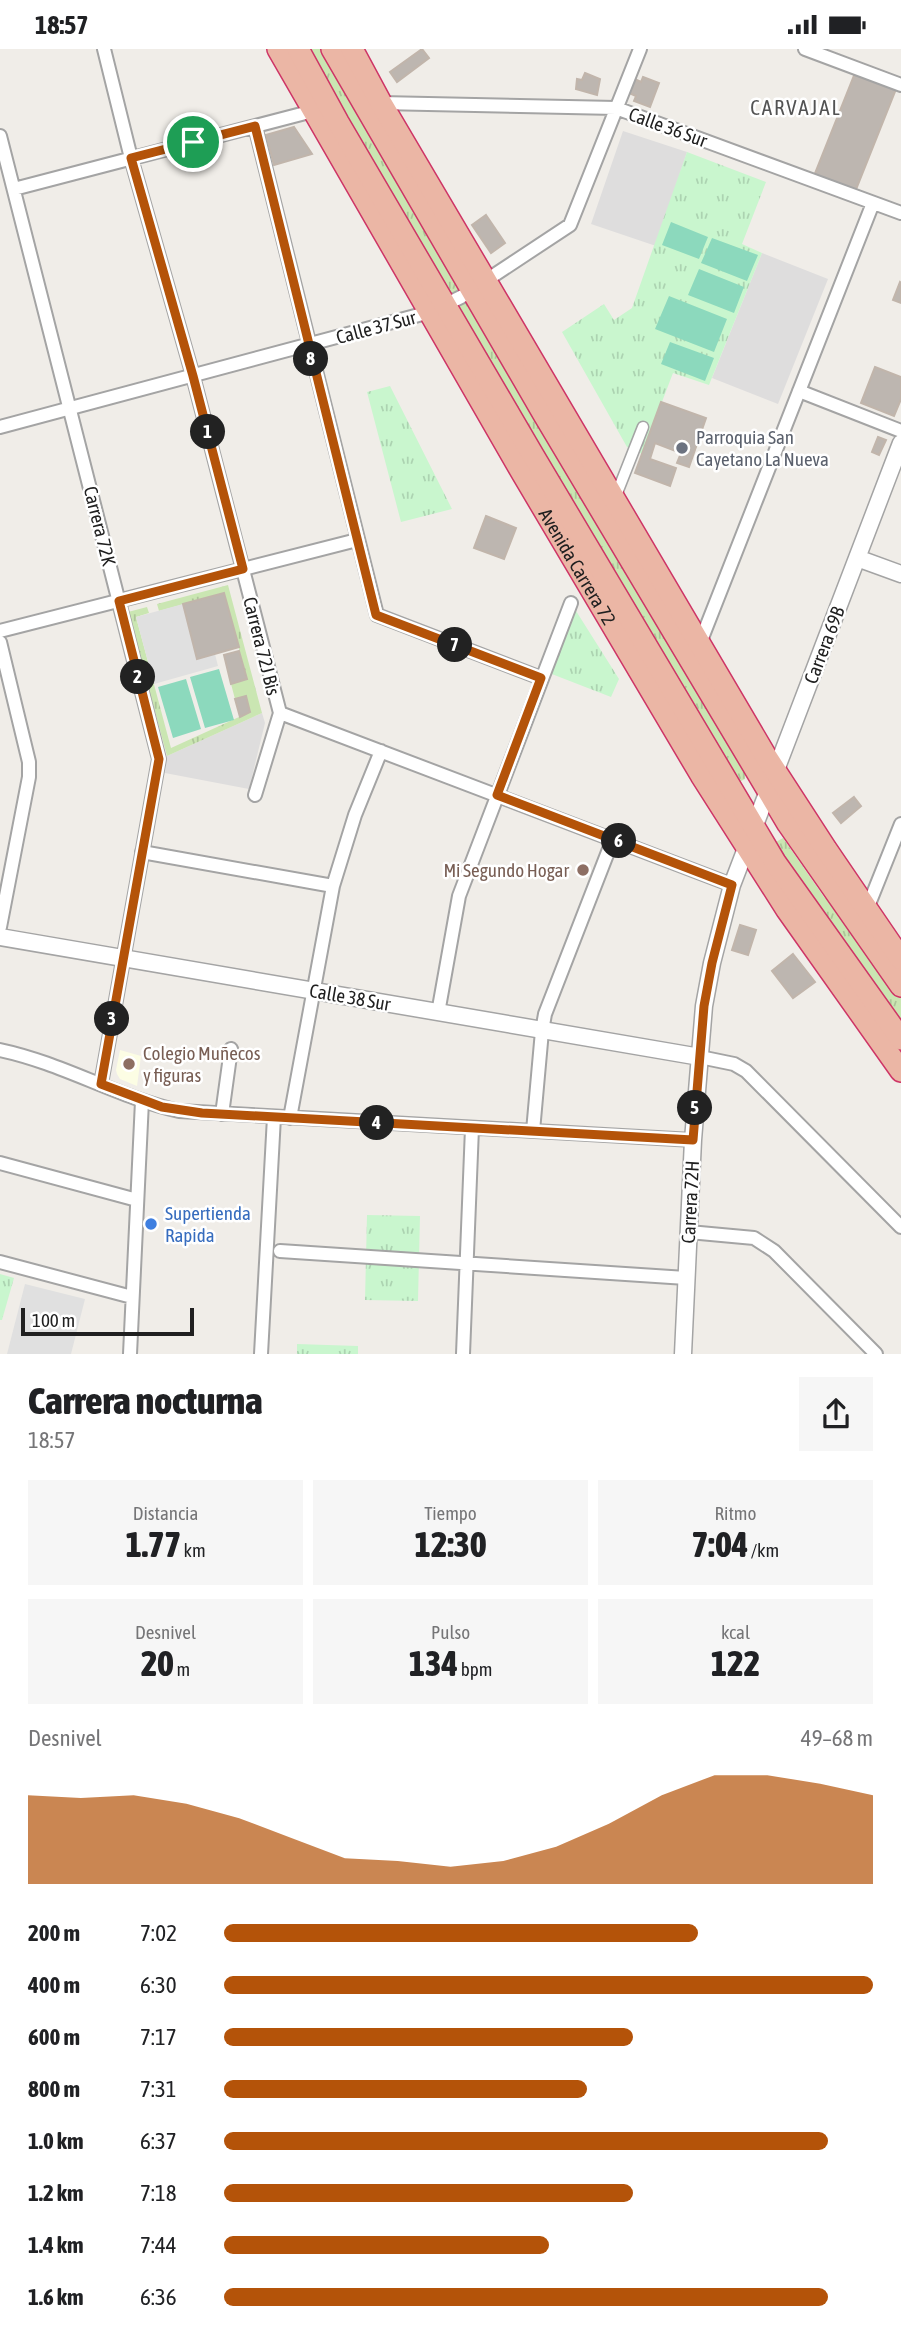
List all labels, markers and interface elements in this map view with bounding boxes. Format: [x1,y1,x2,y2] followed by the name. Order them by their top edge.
[35,10,89,40] text: 18:57
[750,95,842,119] district label: CARVAJAL
[626,103,711,151] street label: Calle 36 Sur
[163,112,223,172] pin
[174,123,212,161] icon: arrive
[334,306,419,348] street label: Calle 37 Sur
[294,341,328,377] pin: 8
[306,347,315,369] text: 8
[190,415,226,449] pin: 1
[203,420,212,442] text: 1
[696,426,829,470] place label: Parroquia San Cayetano La Nueva
[674,440,690,456] marker: Parroquia San Cayetano La Nueva
[80,484,121,569] street label: Carrera 72K
[535,504,621,629] street label: Avenida Carrera 72
[239,595,285,698] street label: Carrera 72J Bis
[799,603,849,687] street label: Carrera 69B
[438,627,472,663] pin: 7
[450,633,459,655] text: 7
[120,659,156,695] pin: 2
[133,665,142,687] text: 2
[602,823,636,859] pin: 6
[614,829,623,851] text: 6
[443,859,569,881] place label: Mi Segundo Hogar
[575,862,591,878] marker: Mi Segundo Hogar
[308,979,393,1015] street label: Calle 38 Sur
[94,1002,130,1037] pin: 3
[107,1007,116,1029] text: 3
[143,1042,261,1086] place label: Colegio Muñecos y figuras
[121,1056,137,1072] marker: Colegio Muñecos y figuras
[678,1091,712,1125] pin: 5
[690,1096,699,1118] text: 5
[360,1105,394,1141] pin: 4
[372,1111,381,1133] text: 4
[677,1160,703,1244] street label: Carrera 72H
[165,1202,251,1246] place label: Supertienda Rapida
[143,1216,159,1232] marker: Supertienda Rapida
[21,1305,194,1337] scale bar
[32,1309,75,1331] text: 100 m
[799,1377,873,1451] button: share
[28,1379,263,1422] text: Carrera nocturna
[28,1427,75,1453] text: 18:57
[133,1502,198,1524] text: Distancia
[424,1502,477,1524] text: Tiempo
[715,1502,756,1524] text: Ritmo
[125,1524,181,1564] text: 1.77
[414,1524,487,1564] text: 12:30
[692,1524,748,1564] text: 7:04
[181,1539,206,1561] text: km
[748,1539,779,1561] text: /km
[135,1621,196,1643] text: Desnivel
[431,1621,470,1643] text: Pulso
[721,1621,750,1643] text: kcal
[141,1643,174,1683] text: 20
[409,1643,458,1683] text: 134
[711,1643,760,1683] text: 122
[174,1658,190,1680] text: m
[458,1658,492,1680] text: bpm
[28,1725,102,1751] text: Desnivel
[801,1725,873,1751] text: 49–68 m
[28,1920,80,1946] text: 200 m
[140,1920,177,1946] text: 7:02
[28,1972,80,1998] text: 400 m
[140,1972,177,1998] text: 6:30
[28,2024,80,2050] text: 600 m
[140,2024,177,2050] text: 7:17
[28,2076,80,2102] text: 800 m
[140,2076,177,2102] text: 7:31
[28,2128,84,2154] text: 1.0 km
[140,2128,177,2154] text: 6:37
[28,2180,84,2206] text: 1.2 km
[140,2180,177,2206] text: 7:18
[28,2232,84,2258] text: 1.4 km
[140,2232,177,2258] text: 7:44
[28,2284,84,2310] text: 1.6 km
[140,2284,177,2310] text: 6:36

